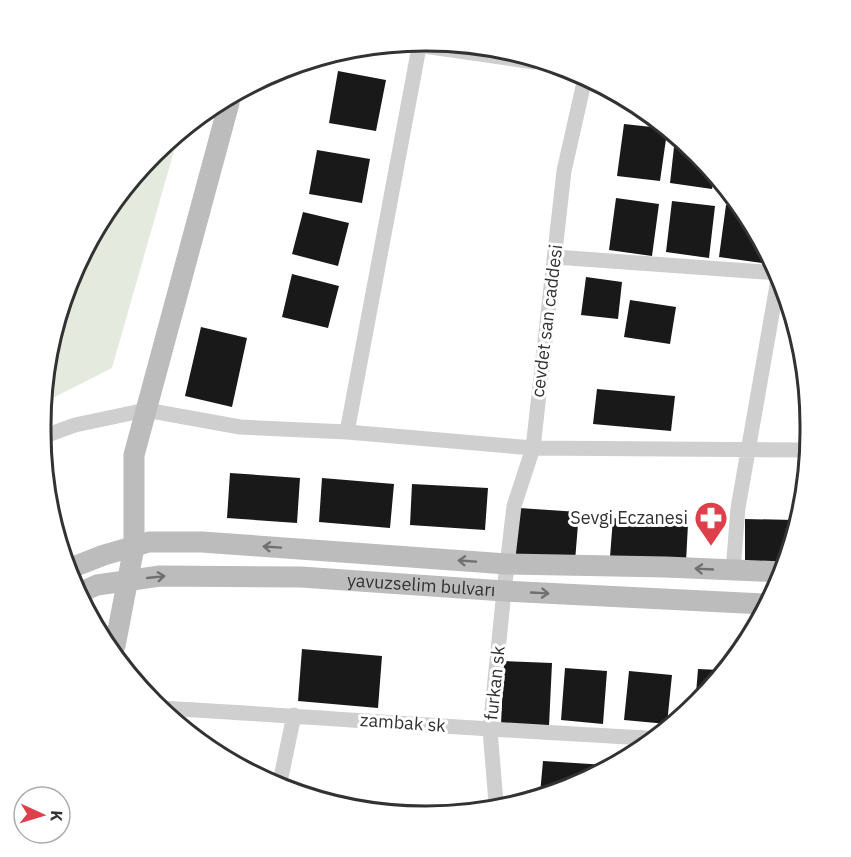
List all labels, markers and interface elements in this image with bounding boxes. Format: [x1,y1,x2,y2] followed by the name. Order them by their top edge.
[526,243,567,399] street label: cevdet san caddesi
[693,500,729,547] pharmacy icon: Sevgi Eczanesi
[570,506,688,529] place label: Sevgi Eczanesi
[263,541,283,552] one-way arrow
[457,555,477,566] one-way arrow
[694,564,714,575] one-way arrow
[347,568,496,601] street label: yavuzselim bulvarı
[146,571,166,582] one-way arrow
[529,587,549,598] one-way arrow
[479,644,510,721] street label: furkan sk
[359,708,447,737] street label: zambak sk
[12,785,72,845] north arrow
[47,810,67,822] text: K

